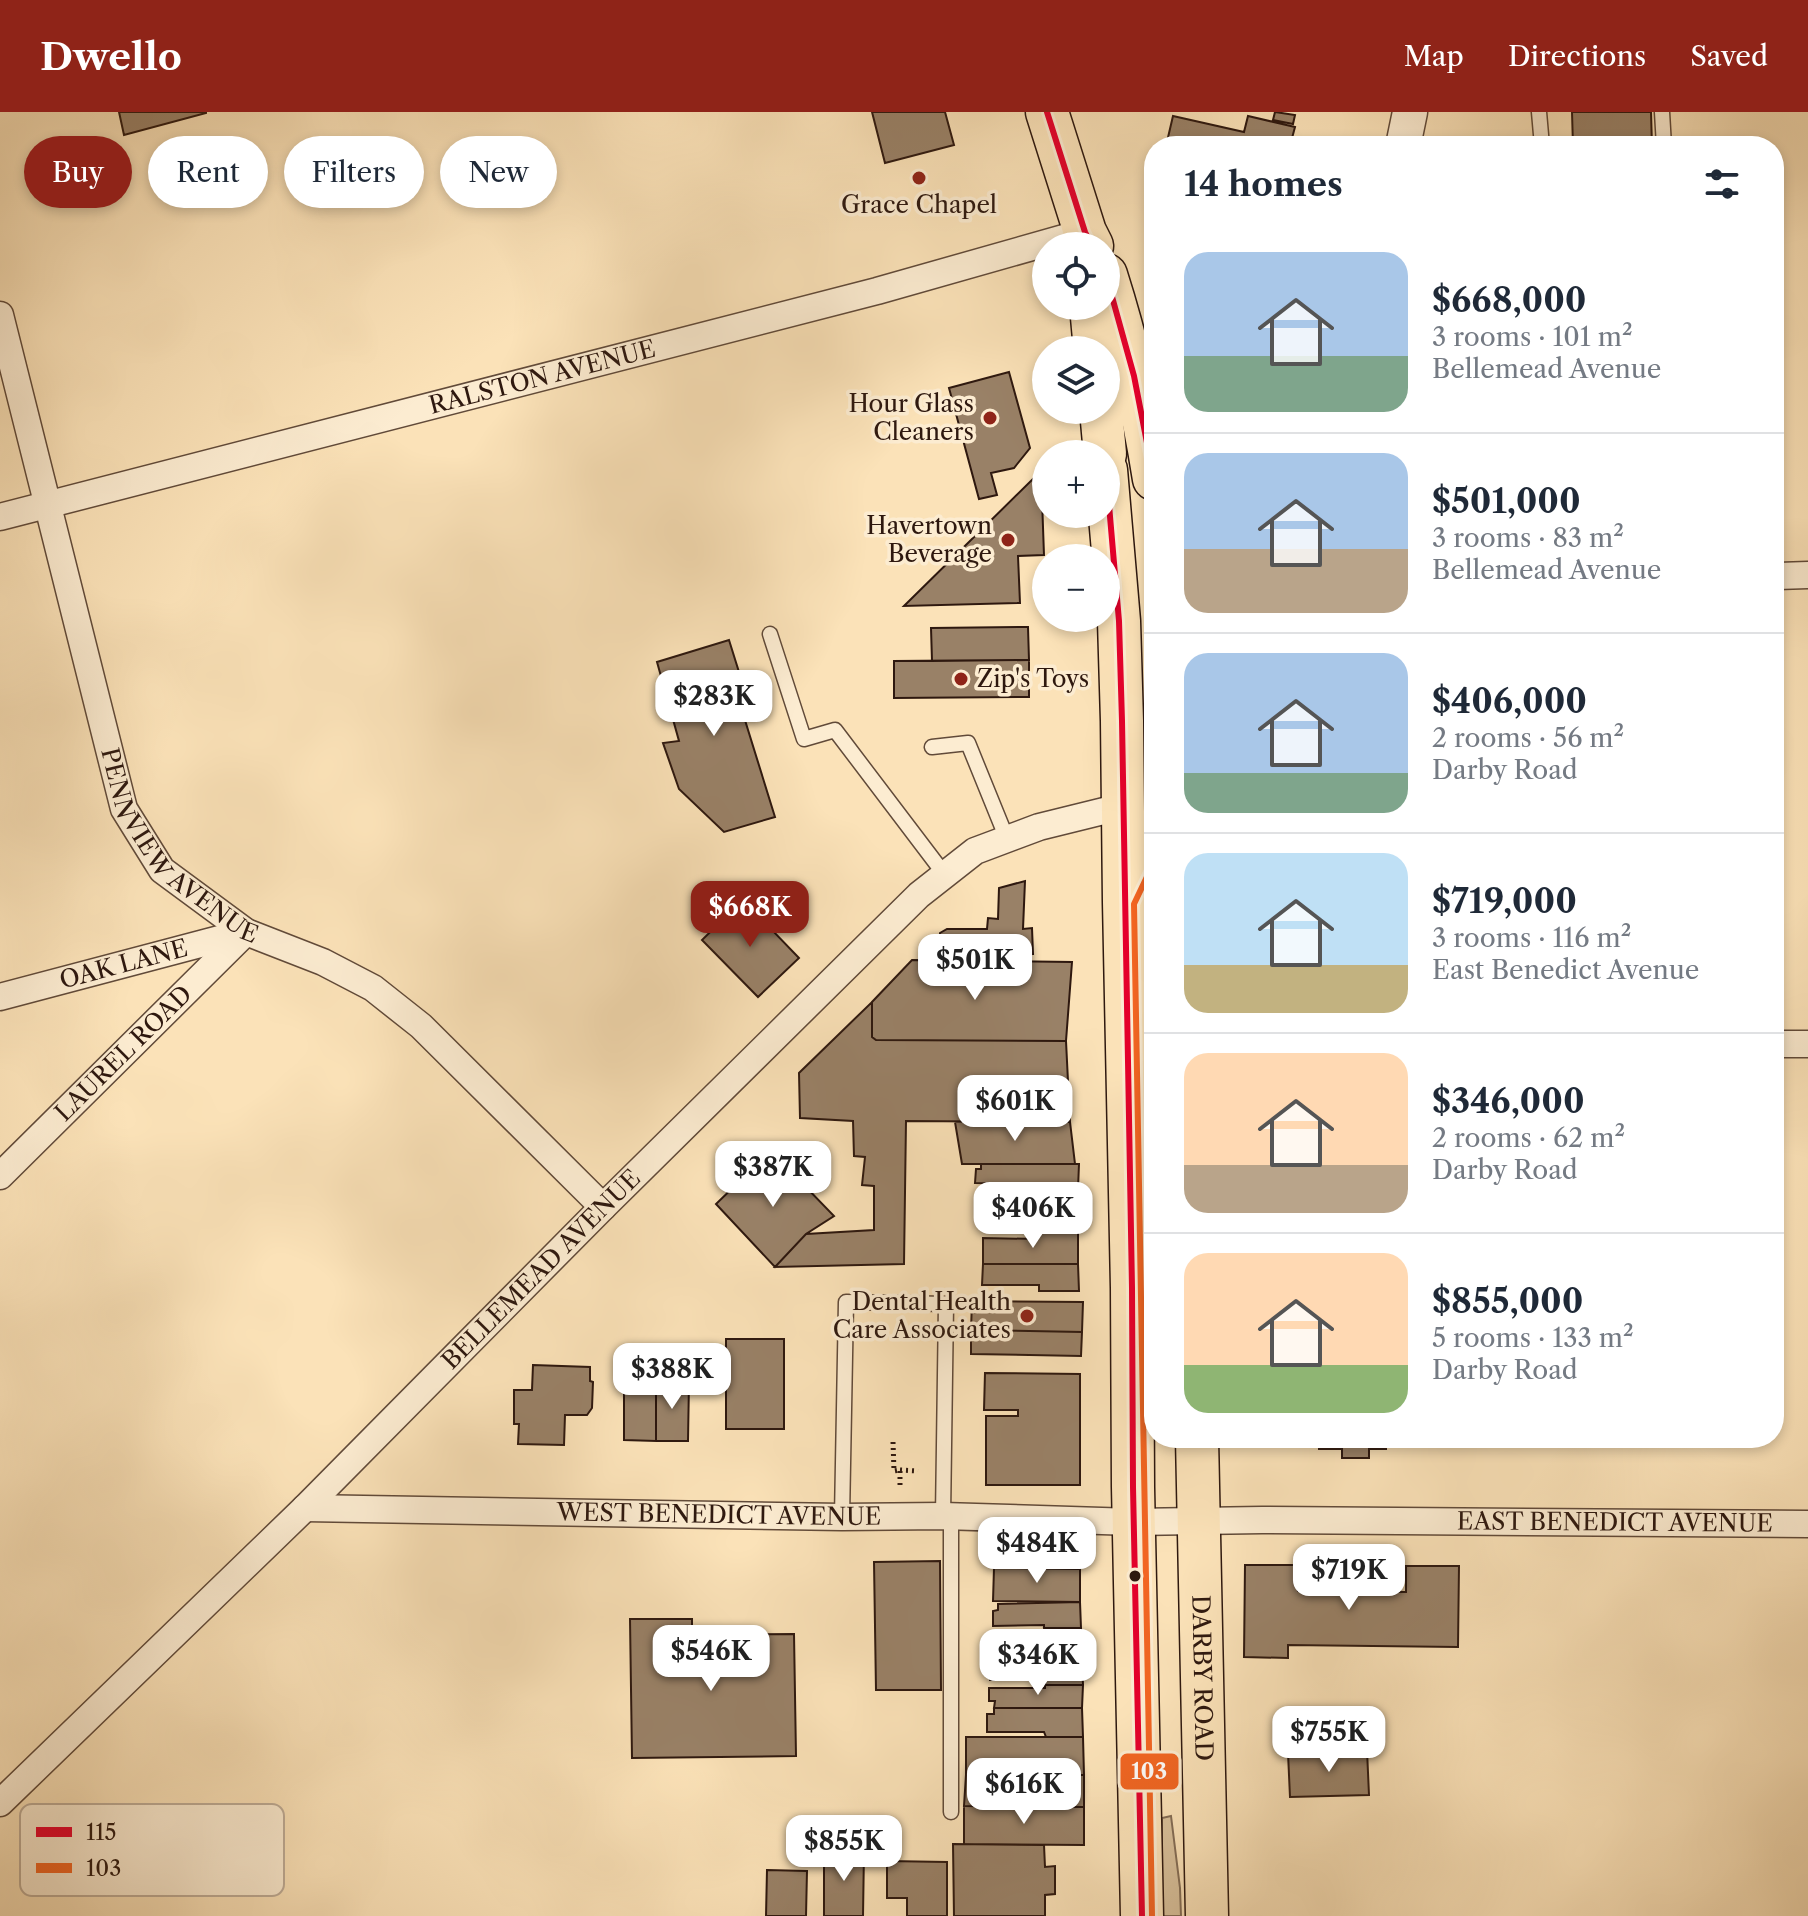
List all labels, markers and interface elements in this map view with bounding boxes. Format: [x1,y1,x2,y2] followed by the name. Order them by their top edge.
[40,33,182,80] text: Dwello
[1404,39,1464,73] text: Map
[1508,39,1646,73] text: Directions
[1690,39,1768,73] text: Saved
[24,136,132,208] chip: Buy
[148,136,268,208] chip: Rent
[284,136,424,208] chip: Filters
[440,136,557,208] chip: New
[1700,162,1744,206] icon: filters
[1184,163,1343,205] text: 14 homes
[910,169,928,187] marker: Grace Chapel
[841,190,997,219] place label: Grace Chapel
[1032,232,1120,632] map controls
[1032,232,1120,320] button: locate
[1432,279,1586,321] text: $668,000
[1248,284,1344,380] icon: home
[1432,321,1633,353] text: 3 rooms · 101 m²
[426,334,659,420] street label: RALSTON AVENUE
[1032,336,1120,424] button: layers
[1432,353,1661,385] text: Bellemead Avenue
[848,389,974,446] place label: Hour Glass Cleaners
[981,409,999,427] marker: Hour Glass Cleaners
[1032,440,1120,528] button: +
[1432,480,1581,522] text: $501,000
[1248,485,1344,581] icon: home
[866,511,992,568] place label: Havertown Beverage
[1432,522,1624,554] text: 3 rooms · 83 m²
[999,531,1017,549] marker: Havertown Beverage
[1032,544,1120,632] button: −
[1432,554,1661,586] text: Bellemead Avenue
[977,664,1089,693] place label: Zip's Toys
[658,670,770,738] pin: $283K
[952,670,970,688] marker: Zip's Toys
[673,680,755,712] text: $283K
[1432,680,1587,722] text: $406,000
[1248,685,1344,781] icon: home
[1432,722,1624,754] text: 2 rooms · 56 m²
[95,745,262,949] street label: PENNVIEW AVENUE
[1432,754,1578,786] text: Darby Road
[1432,880,1577,922] text: $719,000
[694,881,806,949] pin: $668K
[1248,885,1344,981] icon: home
[709,891,791,923] text: $668K
[1432,922,1631,954] text: 3 rooms · 116 m²
[56,933,191,995] street label: OAK LANE
[919,934,1031,1002] pin: $501K
[936,944,1014,976] text: $501K
[1432,954,1699,986] text: East Benedict Avenue
[49,979,197,1127] street label: LAUREL ROAD
[959,1075,1071,1143] pin: $601K
[1432,1080,1585,1122] text: $346,000
[975,1085,1055,1117] text: $601K
[1248,1085,1344,1181] icon: home
[1432,1122,1625,1154] text: 2 rooms · 62 m²
[717,1141,829,1209] pin: $387K
[733,1151,813,1183] text: $387K
[1432,1154,1578,1186] text: Darby Road
[436,1163,646,1375] street label: BELLEMEAD AVENUE
[977,1182,1089,1250] pin: $406K
[992,1192,1074,1224] text: $406K
[1432,1280,1583,1322] text: $855,000
[1248,1285,1344,1381] icon: home
[833,1287,1011,1344] place label: Dental Health Care Associates
[1018,1307,1036,1325] marker: Dental Health Care Associates
[1432,1322,1634,1354] text: 5 rooms · 133 m²
[616,1343,728,1411] pin: $388K
[631,1353,713,1385] text: $388K
[1432,1354,1578,1386] text: Darby Road
[555,1497,881,1531] street label: WEST BENEDICT AVENUE
[1457,1506,1773,1538] street label: EAST BENEDICT AVENUE
[981,1517,1093,1585] pin: $484K
[996,1527,1078,1559] text: $484K
[1293,1544,1405,1612] pin: $719K
[1311,1554,1387,1586] text: $719K
[1127,1568,1143,1584] unlabelled marker
[1186,1594,1219,1761] street label: DARBY ROAD
[655,1625,767,1693] pin: $546K
[982,1629,1094,1697] pin: $346K
[671,1635,751,1667] text: $546K
[998,1639,1078,1671] text: $346K
[1273,1706,1385,1774] pin: $755K
[1290,1716,1368,1748] text: $755K
[1119,1752,1180,1791] line badge: 103
[968,1758,1080,1826] pin: $616K
[1131,1758,1167,1785] text: 103
[985,1768,1063,1800] text: $616K
[20,1804,284,1896] legend
[788,1815,900,1883] pin: $855K
[86,1819,116,1846] text: 115
[804,1825,884,1857] text: $855K
[86,1855,121,1882] text: 103

